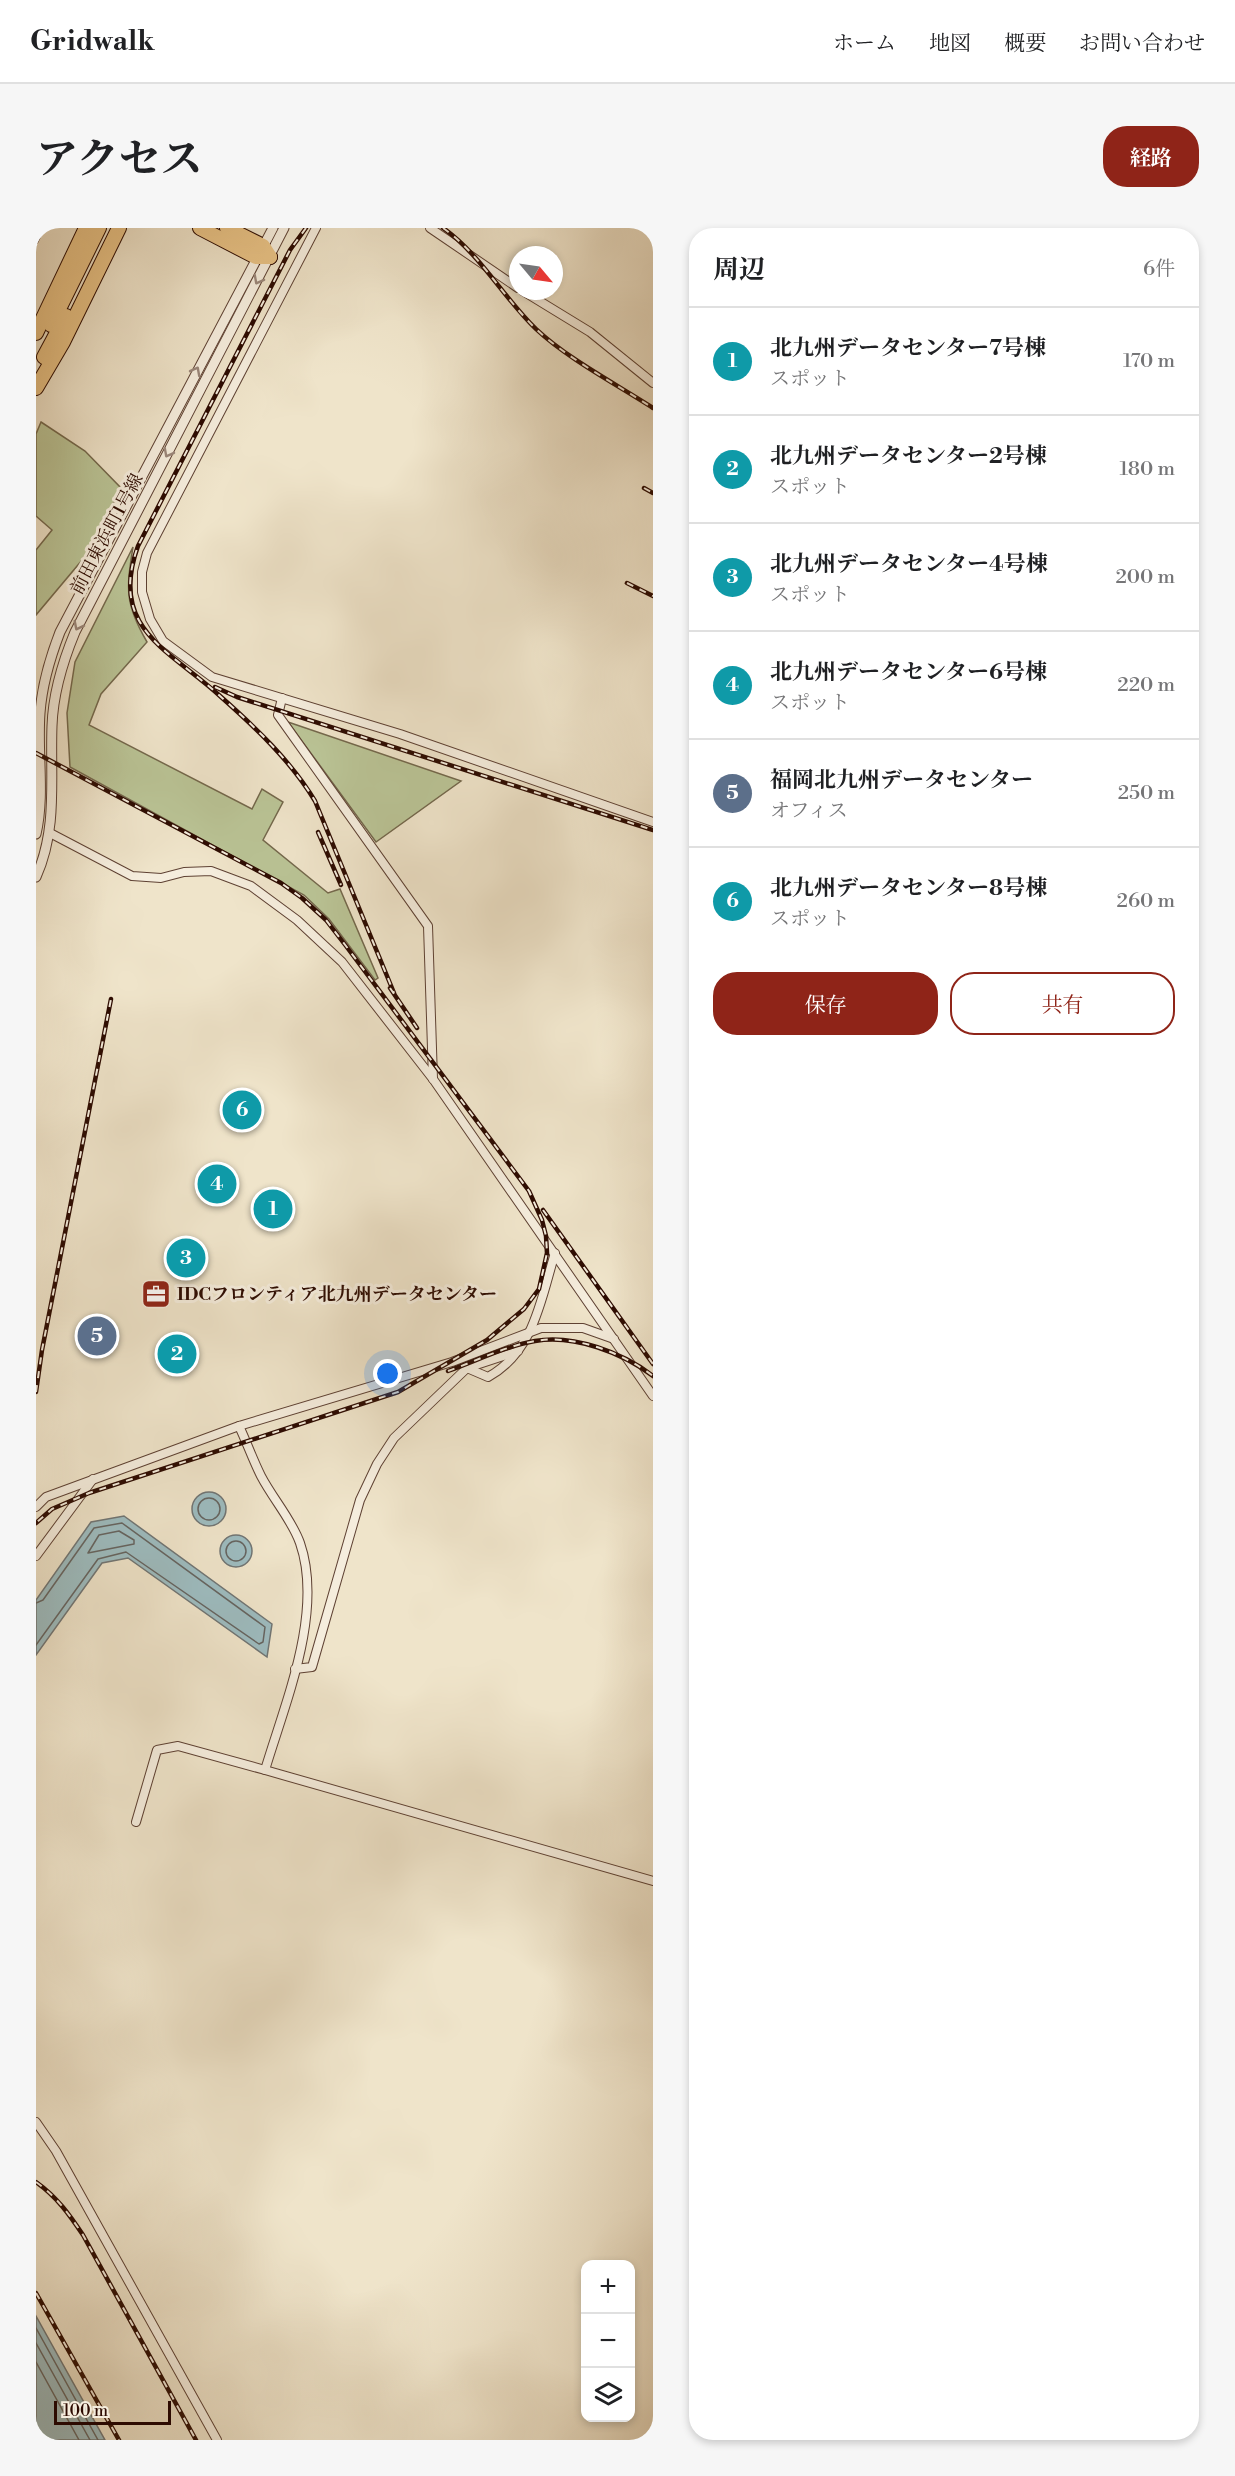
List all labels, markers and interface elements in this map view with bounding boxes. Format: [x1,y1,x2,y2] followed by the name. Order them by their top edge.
[30,24,154,59] text: Gridwalk
[833,31,896,57] text: ホーム
[929,31,971,57] text: 地図
[1004,31,1046,57] text: 概要
[1079,31,1205,57] text: お問い合わせ
[1103,126,1199,187] button: 経路
[36,134,203,187] text: アクセス
[509,246,563,300] north arrow
[713,254,765,286] text: 周辺
[1143,257,1175,282] text: 6件
[254,274,265,285] one-way arrow
[770,335,1046,362] text: 北九州データセンター7号棟
[728,349,737,374] text: 1
[1123,349,1175,374] text: 170 m
[189,367,200,378] one-way arrow
[770,367,850,392] text: スポット
[770,443,1047,470] text: 北九州データセンター2号棟
[164,447,175,458] one-way arrow
[726,457,739,482] text: 2
[1120,457,1175,482] text: 180 m
[65,470,149,598] street label: 前田東浜町1号線
[770,475,850,500] text: スポット
[770,551,1048,578] text: 北九州データセンター4号棟
[726,565,739,590] text: 3
[1115,565,1175,590] text: 200 m
[770,583,850,608] text: スポット
[74,620,85,631] one-way arrow
[770,659,1047,686] text: 北九州データセンター6号棟
[726,673,739,698] text: 4
[1117,673,1175,698] text: 220 m
[770,691,850,716] text: スポット
[770,767,1033,794] text: 福岡北九州データセンター
[726,781,739,806] text: 5
[1118,781,1175,806] text: 250 m
[770,799,848,824] text: オフィス
[770,875,1047,902] text: 北九州データセンター8号棟
[726,889,739,914] text: 6
[1117,889,1175,914] text: 260 m
[770,907,850,932] text: スポット
[713,972,938,1035] button: 保存
[950,972,1175,1035] button: 共有
[222,1088,262,1132] pin: 6
[198,1162,237,1206] pin: 4
[254,1186,292,1232] pin: 1
[166,1236,206,1280] pin: 3
[140,1278,172,1310] office icon: IDCフロンティア北九州データセンター
[177,1283,497,1306] place label: IDCフロンティア北九州データセンター
[78,1314,116,1358] pin: 5
[158,1332,196,1376] pin: 2
[373,1359,402,1388] your location
[581,2260,635,2422] map controls
[581,2260,635,2314] button: +
[581,2314,635,2368] button: −
[581,2368,635,2422] button: layers
[54,2398,171,2426] scale bar
[63,2401,108,2421] text: 100 m

